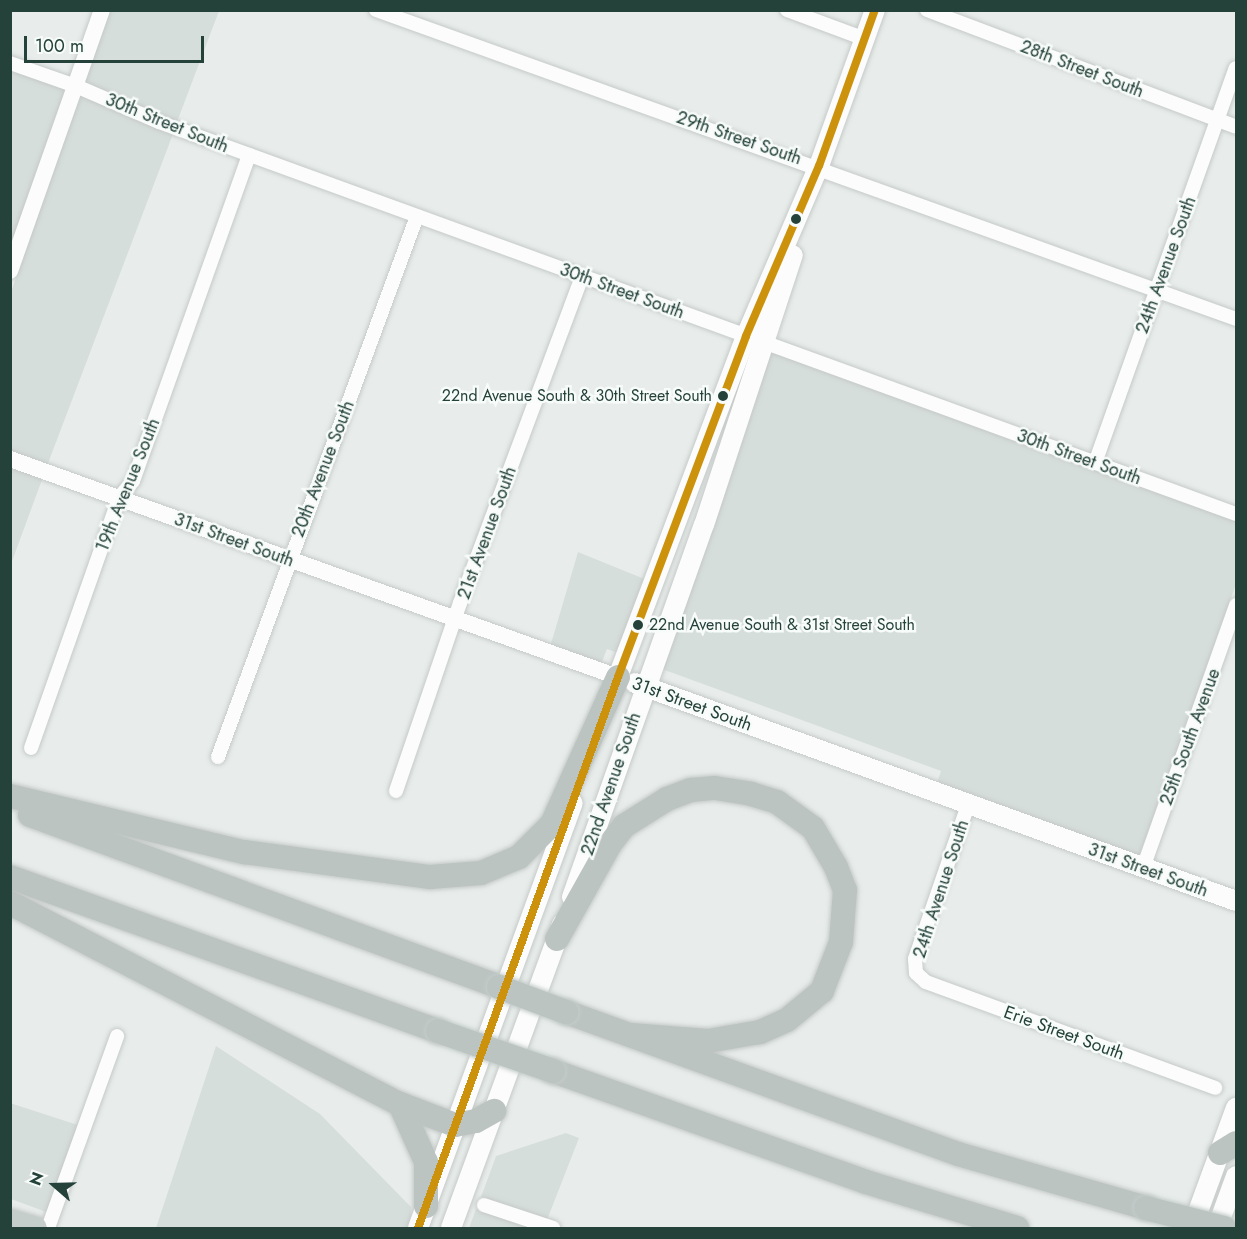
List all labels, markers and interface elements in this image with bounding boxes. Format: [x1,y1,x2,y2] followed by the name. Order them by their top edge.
[27,24,207,62] scale bar
[35,33,84,59] text: 100 m
[1017,36,1147,102] street label: 28th Street South
[102,88,232,158] street label: 30th Street South
[674,106,804,170] street label: 29th Street South
[1131,194,1201,336] street label: 24th Avenue South
[790,213,802,225] unlabelled marker
[557,258,687,324] street label: 30th Street South
[442,386,712,406] place label: 22nd Avenue South & 30th Street South
[717,390,729,402] marker: 22nd Avenue South & 30th Street South
[287,398,359,540] street label: 20th Avenue South
[91,415,165,555] street label: 19th Avenue South
[1014,424,1144,490] street label: 30th Street South
[453,464,521,602] street label: 21st Avenue South
[171,508,297,572] street label: 31st Street South
[649,615,915,635] place label: 22nd Avenue South & 31st Street South
[632,619,644,631] marker: 22nd Avenue South & 31st Street South
[1155,666,1225,808] street label: 25th South Avenue
[629,672,755,736] street label: 31st Street South
[576,710,646,858] street label: 22nd Avenue South
[908,817,974,961] street label: 24th Avenue South
[1085,838,1211,902] street label: 31st Street South
[1001,1001,1127,1065] street label: Erie Street South
[24,1155,84,1215] north arrow
[24,1169,50,1189] text: N

